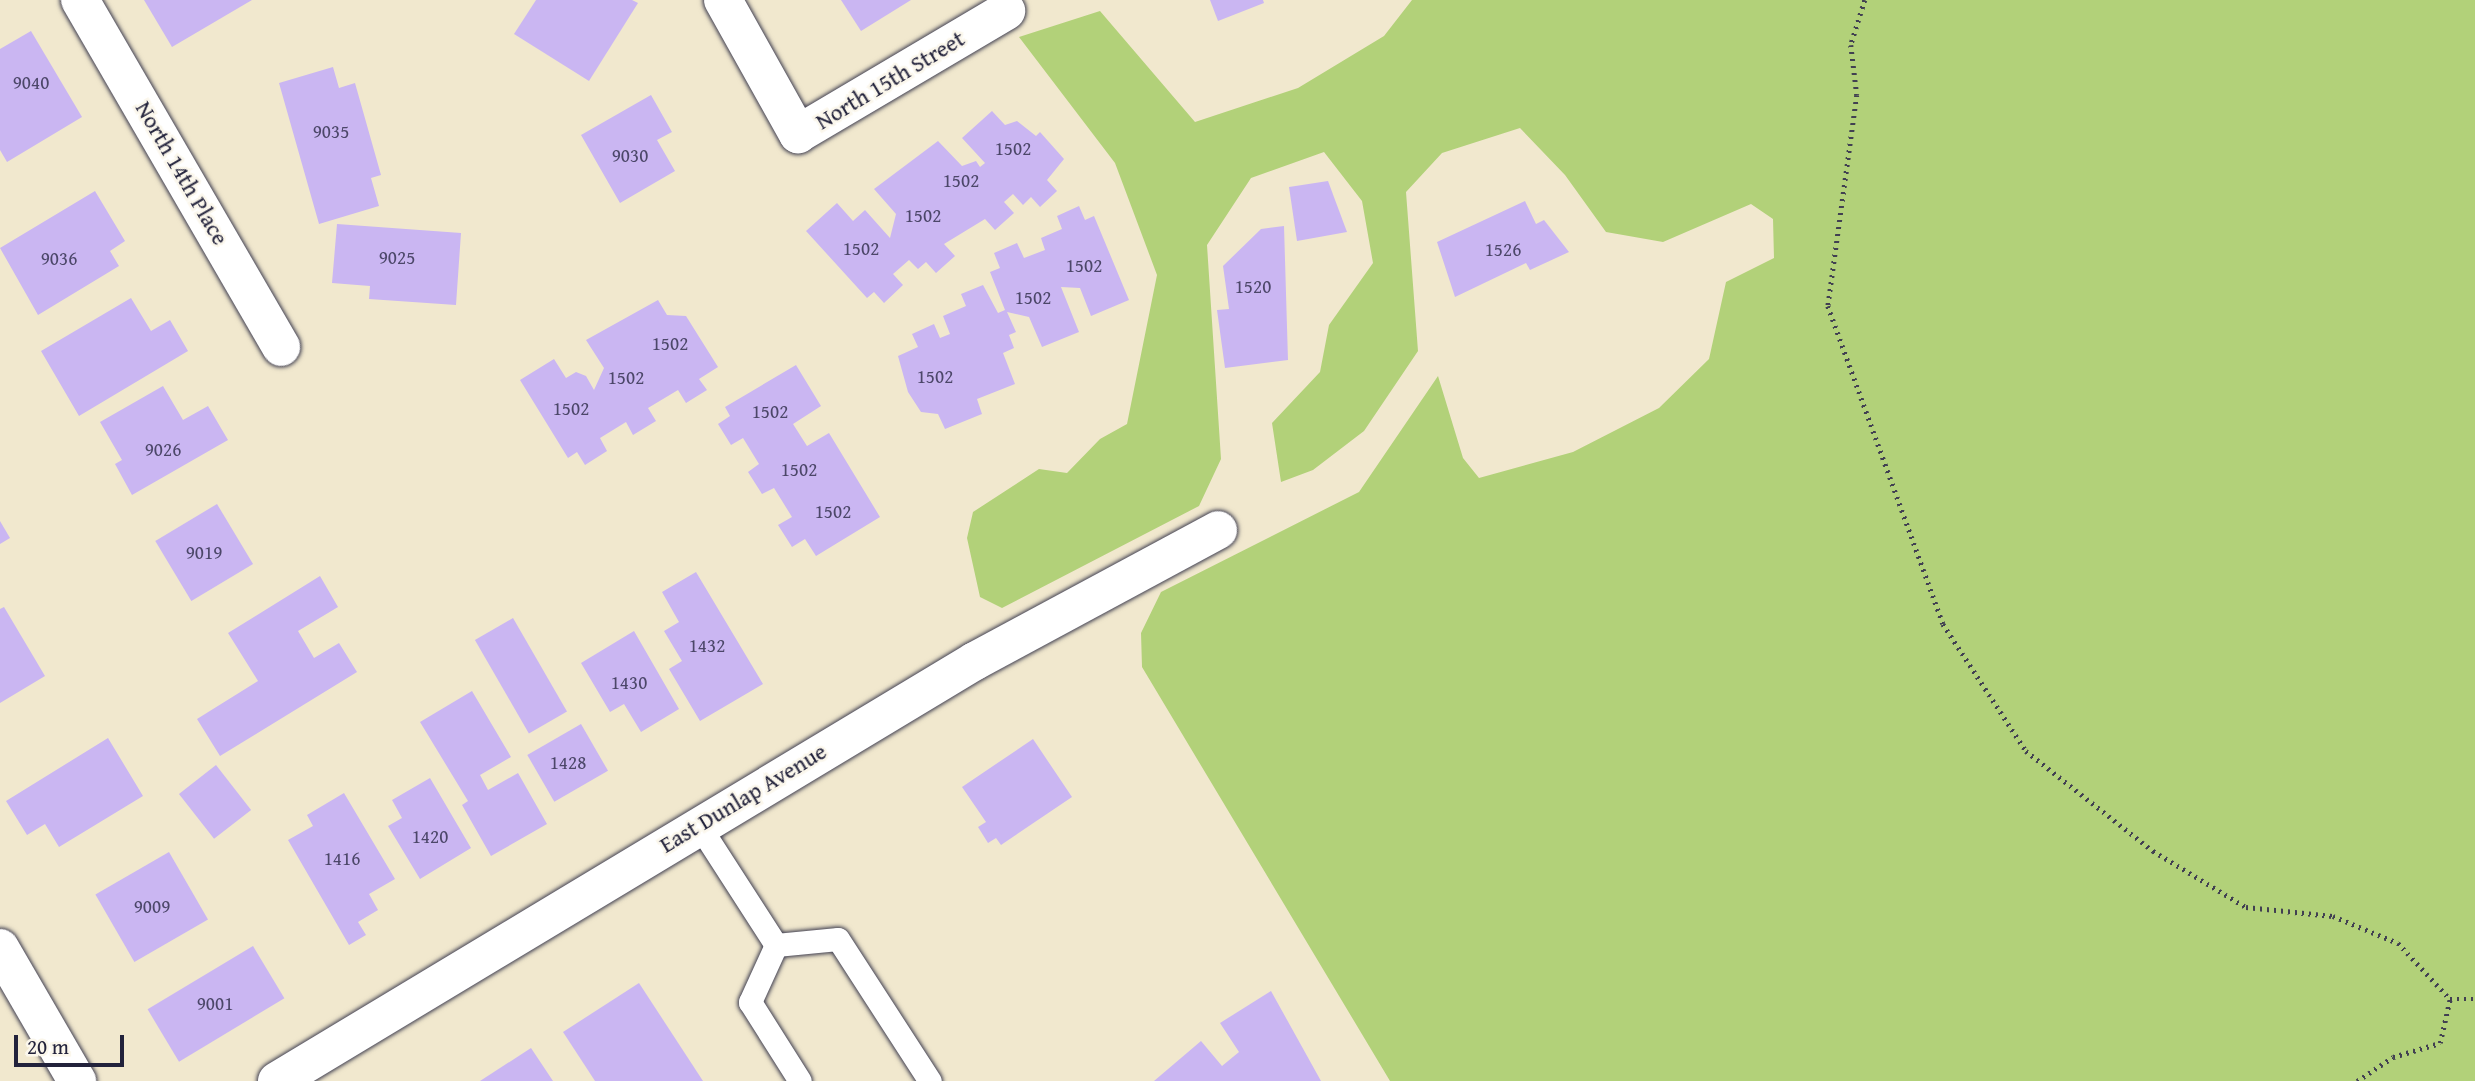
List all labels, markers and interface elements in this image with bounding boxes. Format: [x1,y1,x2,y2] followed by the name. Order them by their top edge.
[811,25,969,135] street label: North 15th Street
[13,72,49,94] house number: 9040
[130,96,234,250] street label: North 14th Place
[313,121,349,143] house number: 9035
[995,138,1031,160] house number: 1502
[612,145,648,167] house number: 9030
[943,170,979,192] house number: 1502
[905,205,941,227] house number: 1502
[843,238,879,260] house number: 1502
[1485,239,1521,261] house number: 1526
[379,247,415,269] house number: 9025
[41,248,77,270] house number: 9036
[1066,255,1102,277] house number: 1502
[1235,276,1271,298] house number: 1520
[1015,287,1051,309] house number: 1502
[652,333,688,355] house number: 1502
[917,366,953,388] house number: 1502
[608,367,644,389] house number: 1502
[553,398,589,420] house number: 1502
[752,401,788,423] house number: 1502
[145,439,181,461] house number: 9026
[781,459,817,481] house number: 1502
[815,501,851,523] house number: 1502
[186,542,222,564] house number: 9019
[689,635,725,657] house number: 1432
[611,672,647,694] house number: 1430
[655,737,831,859] street label: East Dunlap Avenue
[550,752,586,774] house number: 1428
[412,826,448,848] house number: 1420
[324,848,360,870] house number: 1416
[134,896,170,918] house number: 9009
[197,993,233,1015] house number: 9001
[18,1021,128,1066] scale bar
[27,1031,69,1062] text: 20 m

